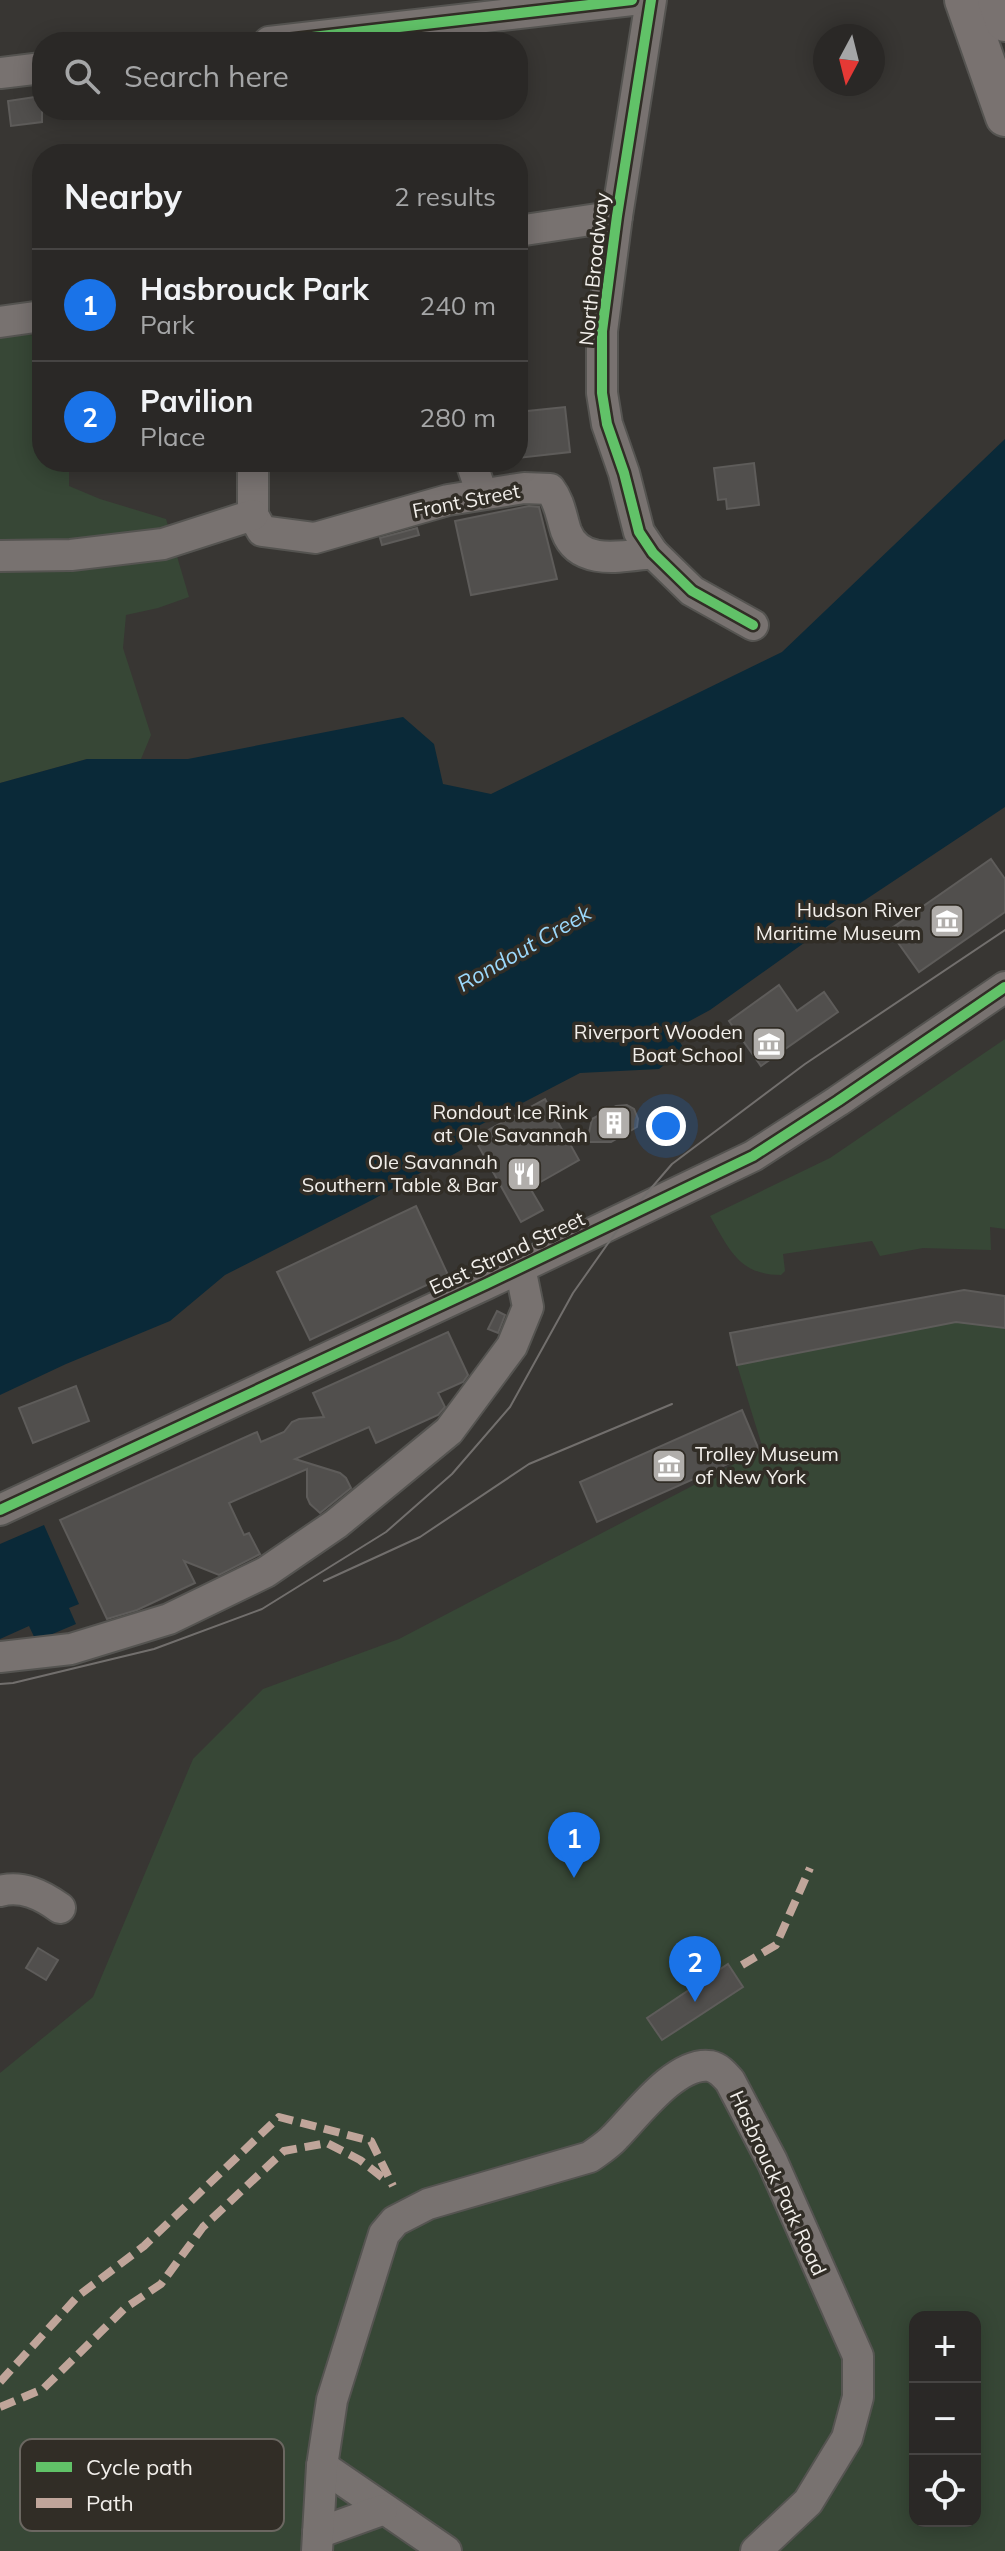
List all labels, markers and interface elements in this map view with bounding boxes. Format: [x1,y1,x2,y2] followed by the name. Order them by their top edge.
[813,24,885,96] north arrow
[32,32,528,120] search box
[60,54,104,98] icon: search
[124,57,289,95] text: Search here
[64,175,182,218] text: Nearby
[394,180,496,213] text: 2 results
[573,191,614,347] street label: North Broadway
[140,270,369,308] text: Hasbrouck Park
[82,289,98,322] text: 1
[420,289,496,322] text: 240 m
[140,308,195,341] text: Park
[140,382,253,420] text: Pavilion
[82,401,98,434] text: 2
[420,401,496,434] text: 280 m
[140,420,205,453] text: Place
[410,478,522,523] street label: Front Street
[756,897,922,945] place label: Hudson River Maritime Museum
[452,898,597,998] water label: Rondout Creek
[928,902,966,940] museum icon: Hudson River Maritime Museum
[574,1019,743,1067] place label: Riverport Wooden Boat School
[750,1025,788,1063] museum icon: Riverport Wooden Boat School
[432,1099,589,1147] place label: Rondout Ice Rink at Ole Savannah
[595,1104,633,1142] building icon: Rondout Ice Rink at Ole Savannah
[646,1106,686,1146] your location
[302,1149,499,1197] place label: Ole Savannah Southern Table & Bar
[505,1155,543,1193] restaurant icon: Ole Savannah Southern Table & Bar
[425,1206,588,1299] street label: East Strand Street
[695,1441,839,1489] place label: Trolley Museum of New York
[650,1447,688,1485] museum icon: Trolley Museum of New York
[548,1812,600,1878] pin: 1
[669,1936,721,2002] pin: 2
[725,2086,832,2279] street label: Hasbrouck Park Road
[909,2311,981,2527] map controls
[909,2311,981,2383] button: +
[909,2383,981,2455] button: −
[20,2439,284,2531] legend
[86,2453,193,2481] text: Cycle path
[909,2455,981,2527] button: locate
[86,2489,134,2517] text: Path

